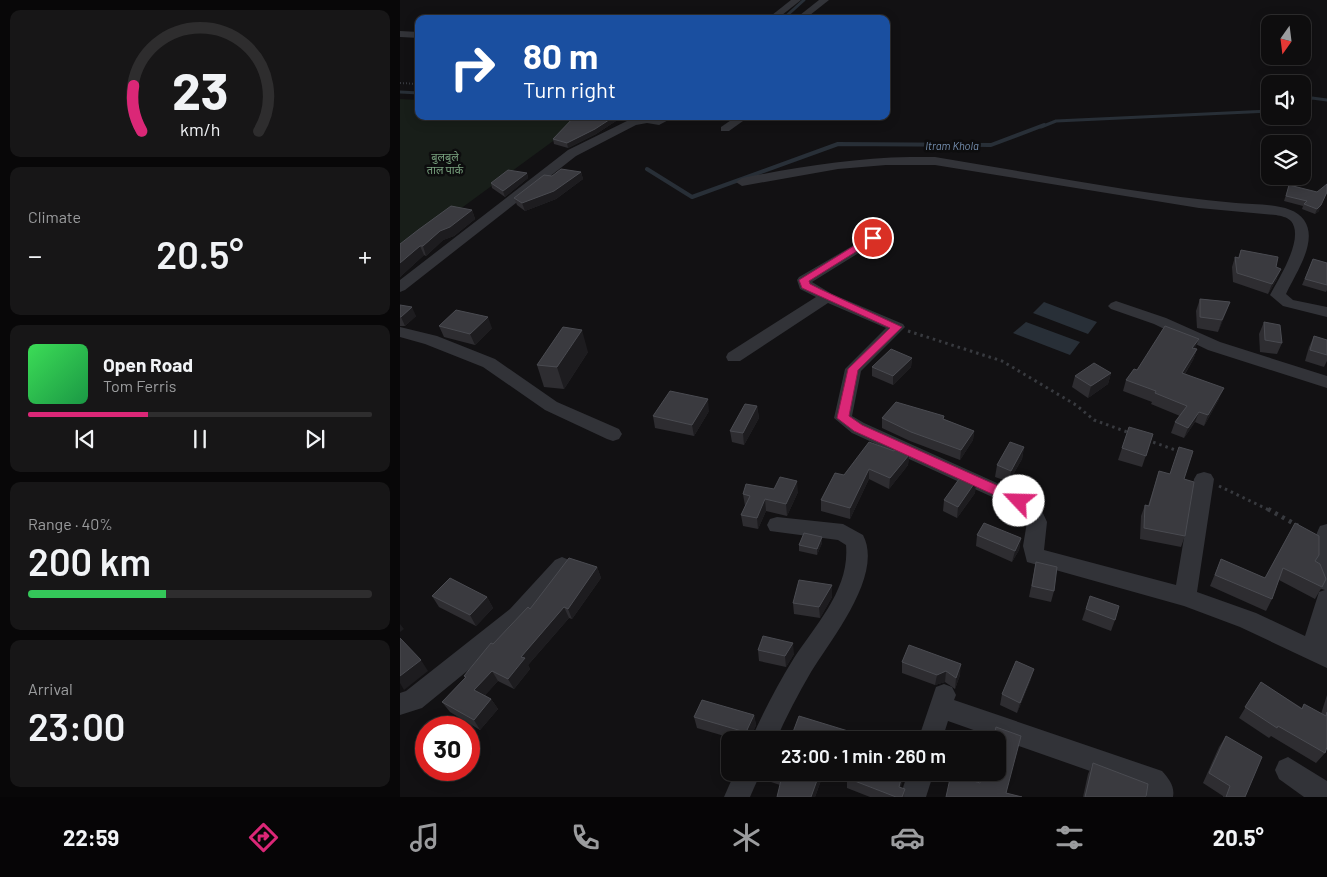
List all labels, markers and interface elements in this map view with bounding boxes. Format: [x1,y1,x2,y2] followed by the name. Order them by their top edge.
[1261,15,1311,65] north arrow
[1261,15,1311,185] map controls
[523,34,598,76] text: 80 m
[440,35,505,100] icon: right
[172,58,228,120] text: 23
[1261,75,1311,125] button: sound
[523,76,616,102] text: Turn right
[180,118,220,140] text: km/h
[1261,135,1311,185] button: layers
[925,139,979,152] water label: Itram Khola
[427,150,464,176] park label: बुलबुले ताल पार्क
[28,207,81,226] text: Climate
[852,217,894,259] pin
[859,224,887,252] icon: arrive
[156,231,244,277] text: 20.5°
[28,238,42,272] text: −
[358,238,372,272] text: +
[103,353,193,376] text: Open Road
[103,376,177,395] text: Tom Ferris
[71,425,99,453] icon: previous
[186,425,214,453] icon: pause
[301,425,329,453] icon: next
[992,474,1044,526] position arrow
[28,514,113,533] text: Range · 40%
[28,538,151,584] text: 200 km
[28,679,73,698] text: Arrival
[28,703,125,749] text: 23:00
[415,716,480,781] speed limit sign: 30
[781,744,946,767] text: 23:00 · 1 min · 260 m
[246,820,281,855] icon: directions
[407,820,442,855] icon: music
[568,820,603,855] icon: phone
[729,820,764,855] icon: climate
[890,820,925,855] icon: car
[1052,820,1087,855] icon: filters
[63,824,119,850] text: 22:59
[1213,824,1264,850] text: 20.5°

